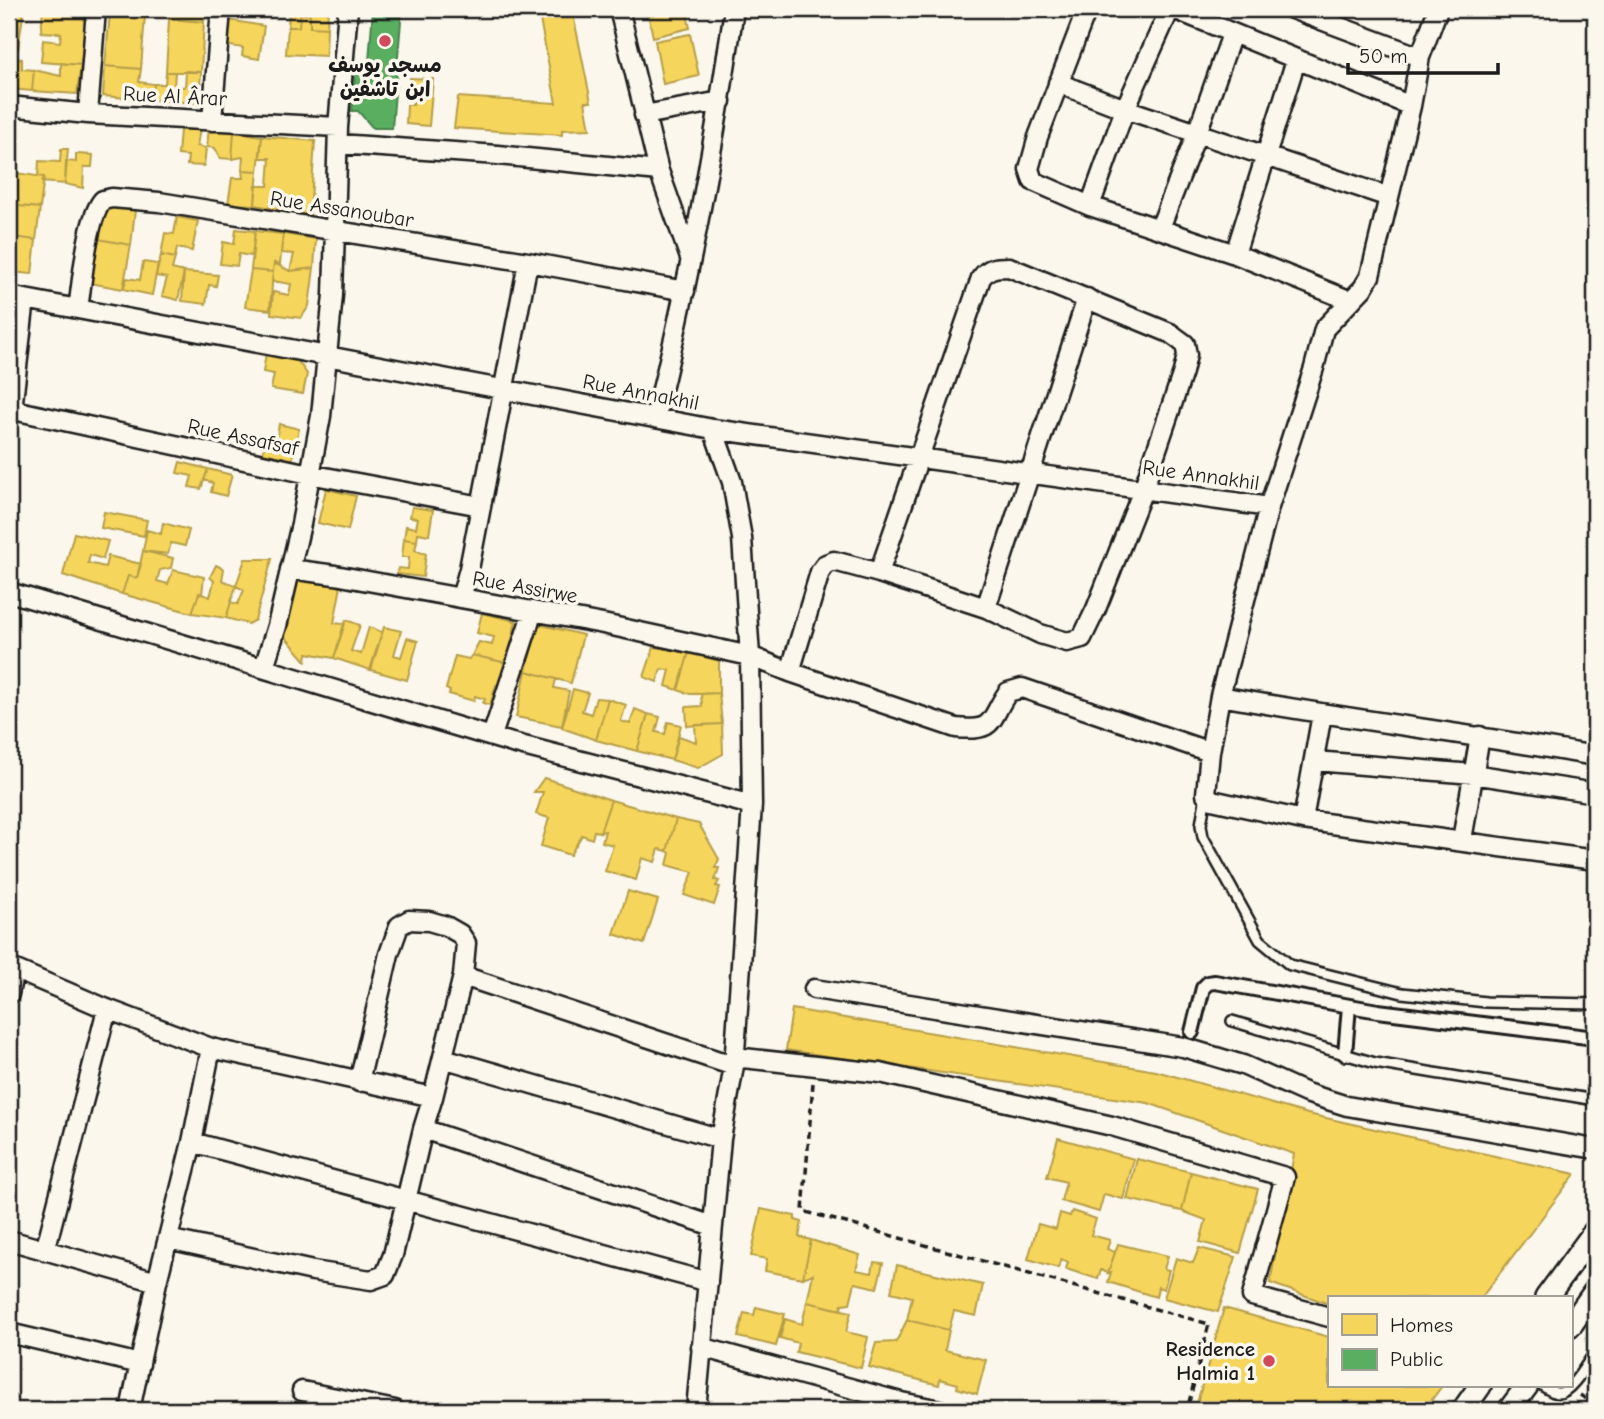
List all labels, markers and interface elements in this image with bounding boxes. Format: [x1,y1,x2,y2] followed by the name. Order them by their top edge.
[1348,32,1499,76] scale bar
[377,33,393,49] marker: مسجد يوسف ابن تاشفين
[1359,44,1408,68] text: 50 m
[328,53,442,102] place label: مسجد يوسف ابن تاشفين
[122,81,228,111] street label: Rue Al Ârar
[268,186,416,232] street label: Rue Assanoubar
[581,369,701,415] street label: Rue Annakhil
[185,414,302,461] street label: Rue Assafsaf
[1141,455,1261,495] street label: Rue Annakhil
[471,566,579,608] street label: Rue Assirwe
[1328,1296,1572,1388] legend
[1390,1313,1453,1337] text: Homes
[1166,1337,1255,1385] place label: Residence Halmia 1
[1390,1347,1443,1371] text: Public
[1261,1353,1277,1369] marker: Residence Halmia 1

